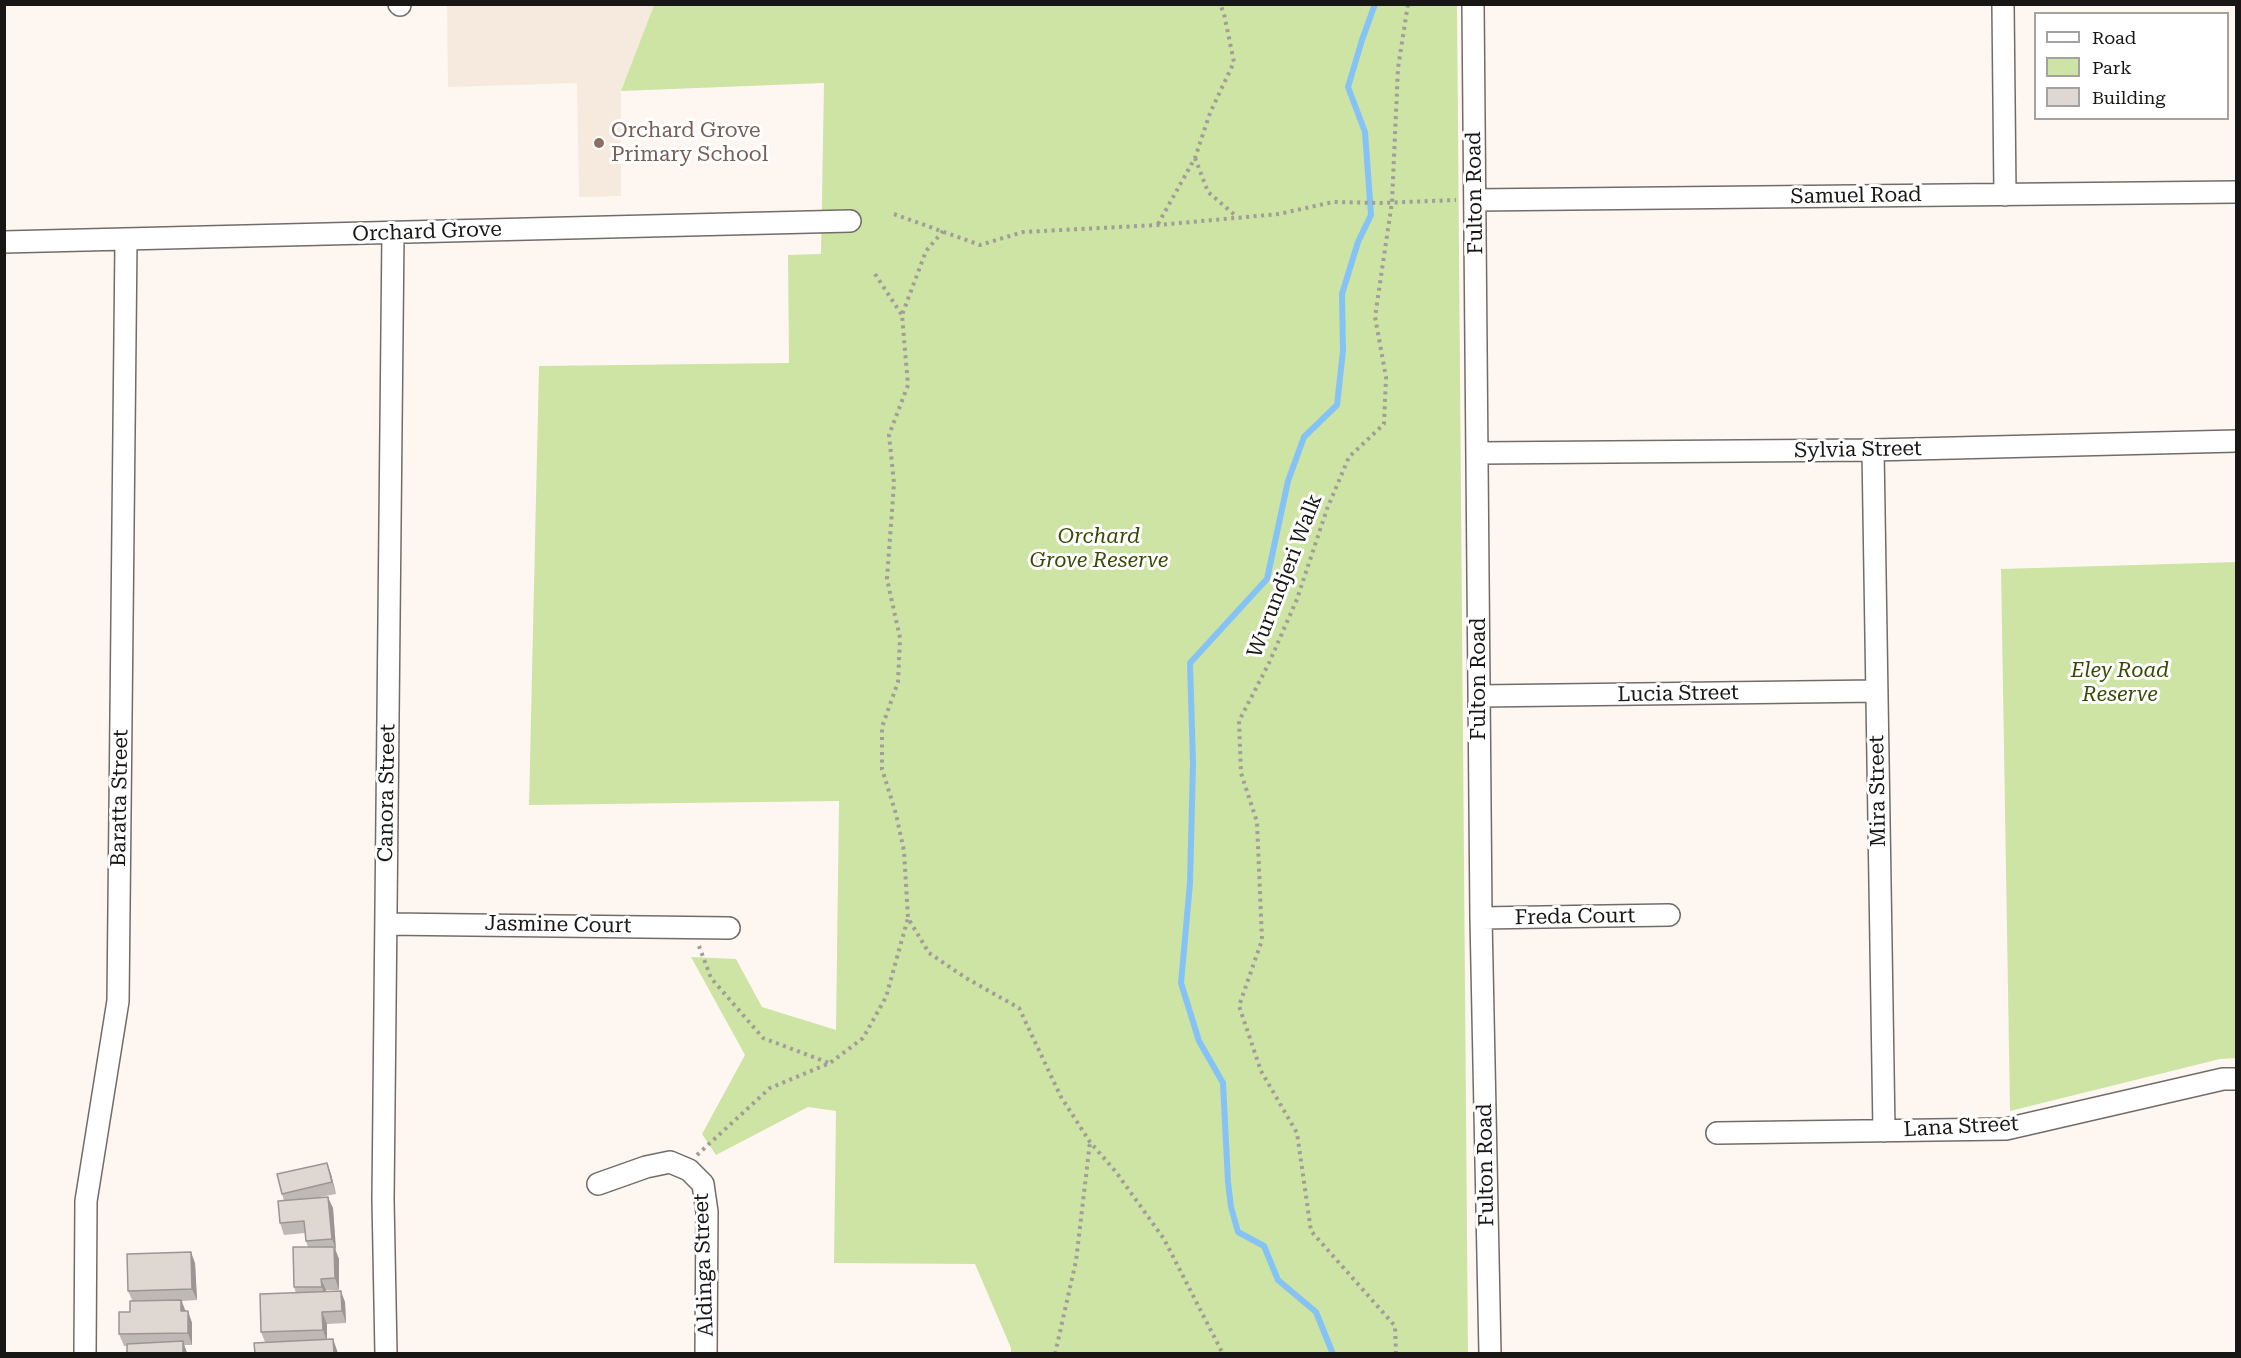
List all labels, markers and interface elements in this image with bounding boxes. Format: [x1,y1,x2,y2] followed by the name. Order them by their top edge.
[2034,12,2229,120] legend
[2092,27,2136,48] text: Road
[2092,57,2132,78] text: Park
[2092,87,2166,108] text: Building
[611,118,768,168] place label: Orchard Grove Primary School
[1461,131,1489,255] street label: Fulton Road
[592,136,606,150] marker: Orchard Grove Primary School
[1790,182,1922,210] street label: Samuel Road
[352,217,502,247] street label: Orchard Grove
[1794,436,1922,464] street label: Sylvia Street
[1242,491,1328,661] street label: Wurundjeri Walk
[1030,524,1168,574] park label: Orchard Grove Reserve
[1466,617,1492,741] street label: Fulton Road
[2071,658,2169,708] park label: Eley Road Reserve
[1617,680,1739,708] street label: Lucia Street
[373,724,401,862] street label: Canora Street
[106,729,134,867] street label: Baratta Street
[1864,735,1892,847] street label: Mira Street
[1515,903,1635,931] street label: Freda Court
[484,911,632,939] street label: Jasmine Court
[1472,1103,1500,1227] street label: Fulton Road
[1903,1111,2019,1143] street label: Lana Street
[689,1193,719,1337] street label: Aldinga Street

